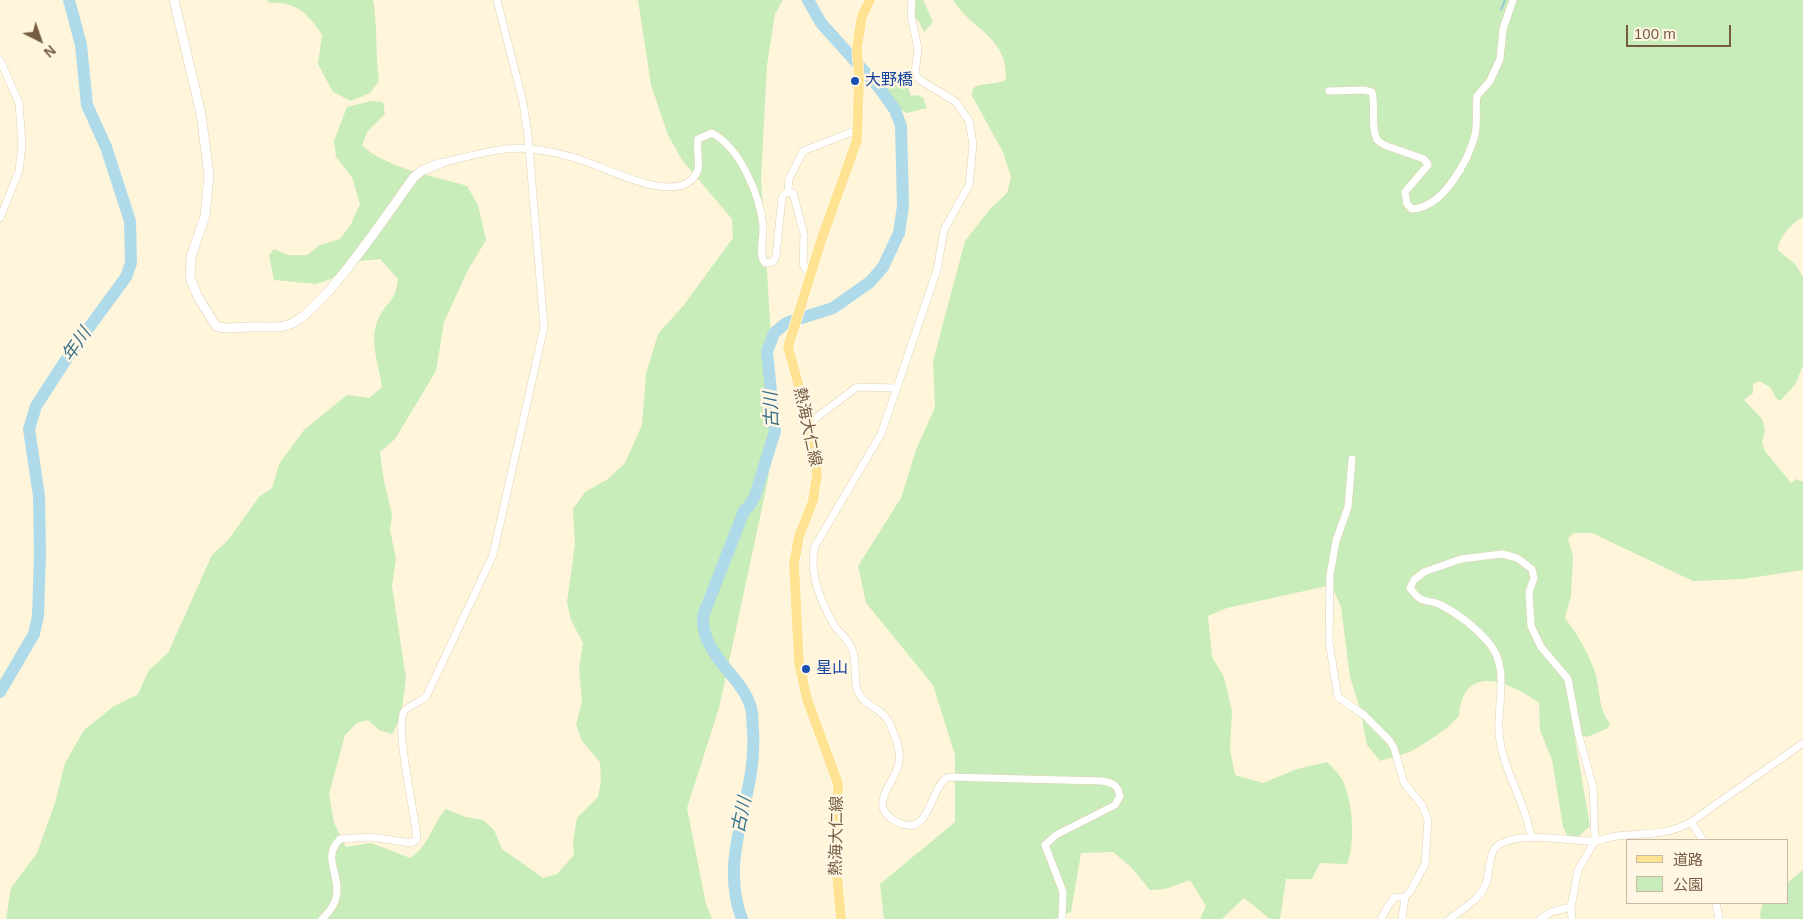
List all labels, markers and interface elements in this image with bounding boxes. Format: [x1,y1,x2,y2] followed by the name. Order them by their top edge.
[15,15,65,65] north arrow
[1628,15,1733,47] scale bar
[1634,25,1676,42] text: 100 m
[41,42,59,61] text: N
[865,71,913,91] place label: 大野橋
[849,75,861,87] marker: 大野橋
[58,324,96,366] water label: 年川
[789,386,825,468] street label: 熱海大仁線
[761,392,783,428] water label: 古川
[816,659,848,679] place label: 星山
[800,663,812,675] marker: 星山
[728,795,756,835] water label: 古川
[827,796,847,876] street label: 熱海大仁線
[1626,839,1788,904] legend
[1673,851,1703,868] text: 道路
[1673,876,1703,893] text: 公園

